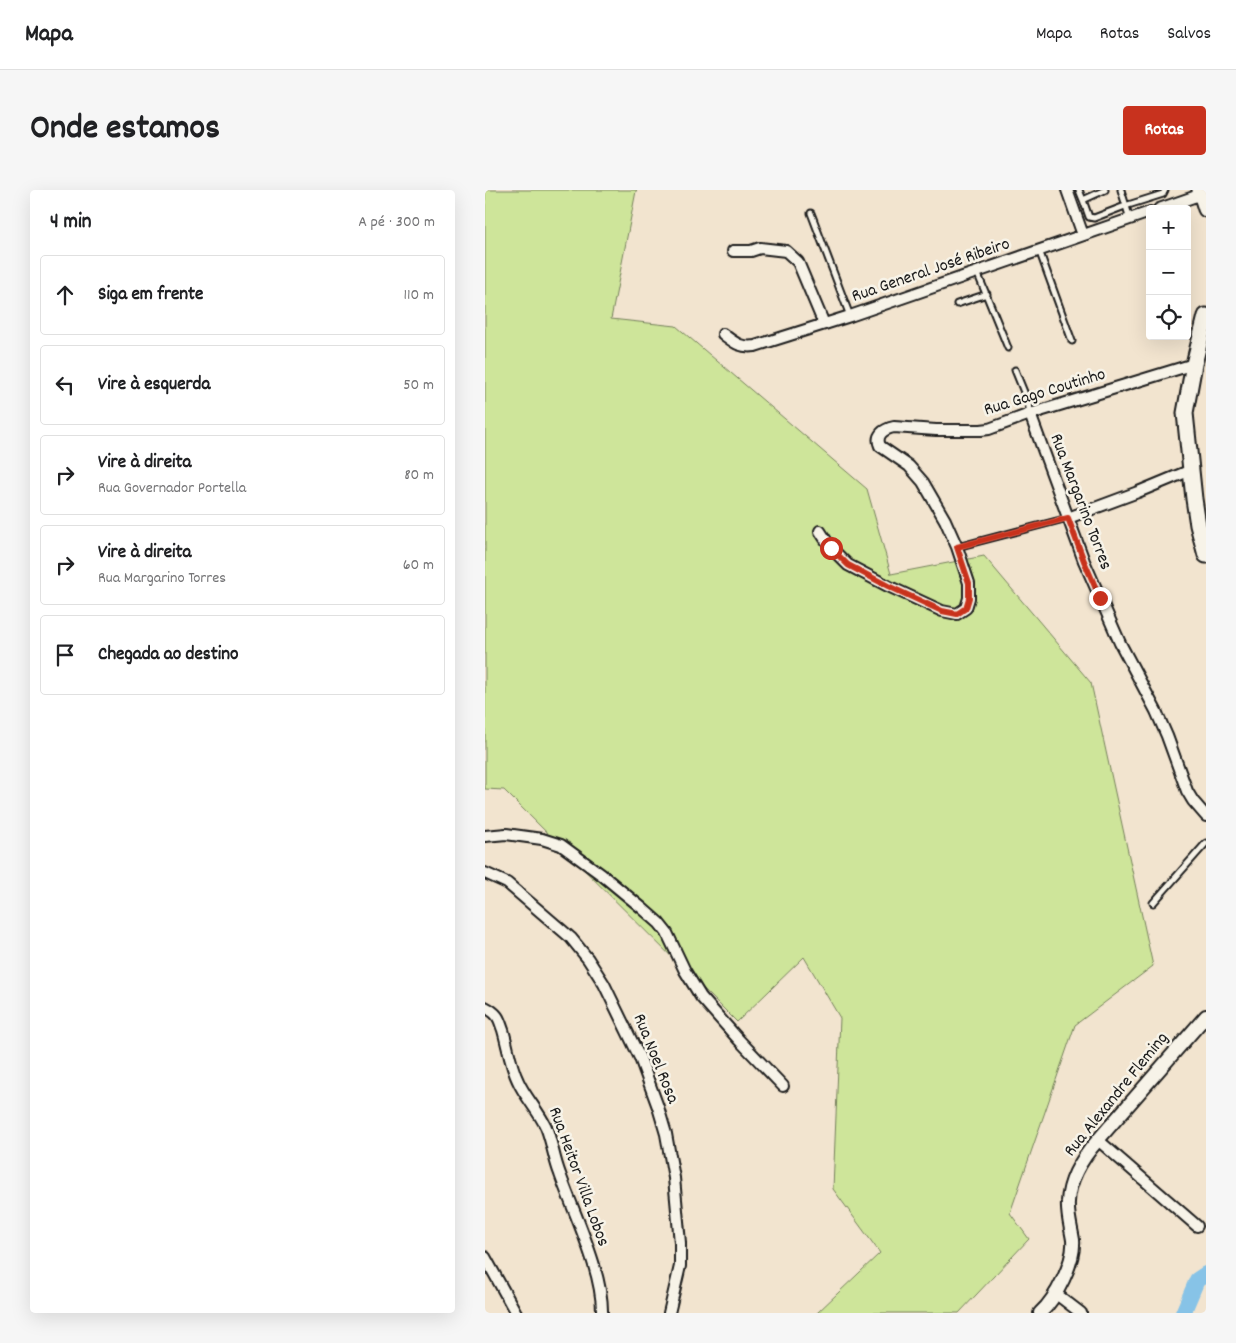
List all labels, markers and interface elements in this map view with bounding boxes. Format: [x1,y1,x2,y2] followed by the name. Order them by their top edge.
[25,18,73,52] text: Mapa
[1036,22,1072,47] text: Mapa
[1100,22,1139,47] text: Rotas
[1167,22,1211,47] text: Salvos
[30,105,220,155] text: Onde estamos
[1123,106,1206,155] button: Rotas
[1146,205,1191,340] map controls
[1146,205,1191,250] button: +
[50,208,92,238] text: 4 min
[358,211,435,234] text: A pé · 300 m
[849,232,1013,310] street label: Rua General José Ribeiro
[1146,250,1191,295] button: −
[51,281,79,309] icon: ahead
[98,282,203,309] text: Siga em frente
[404,284,434,307] text: 110 m
[1146,295,1191,340] button: locate
[981,363,1109,423] street label: Rua Gago Coutinho
[51,371,79,399] icon: left
[98,372,210,399] text: Vire à esquerda
[403,374,434,397] text: 50 m
[1043,430,1117,574] street label: Rua Margarino Torres
[98,450,191,477] text: Vire à direita
[51,461,79,489] icon: right
[404,464,434,487] text: 80 m
[98,477,246,500] text: Rua Governador Portella
[820,537,843,560] route start
[98,540,191,567] text: Vire à direita
[51,551,79,579] icon: right
[403,554,434,577] text: 60 m
[98,567,226,590] text: Rua Margarino Torres
[1089,587,1112,610] route end
[51,641,79,669] icon: arrive
[98,642,239,669] text: Chegada ao destino
[626,1010,685,1108] street label: Rua Noel Rosa
[1059,1027,1175,1163] street label: Rua Alexandre Fleming
[541,1104,615,1250] street label: Rua Heitor Villa Lobos

